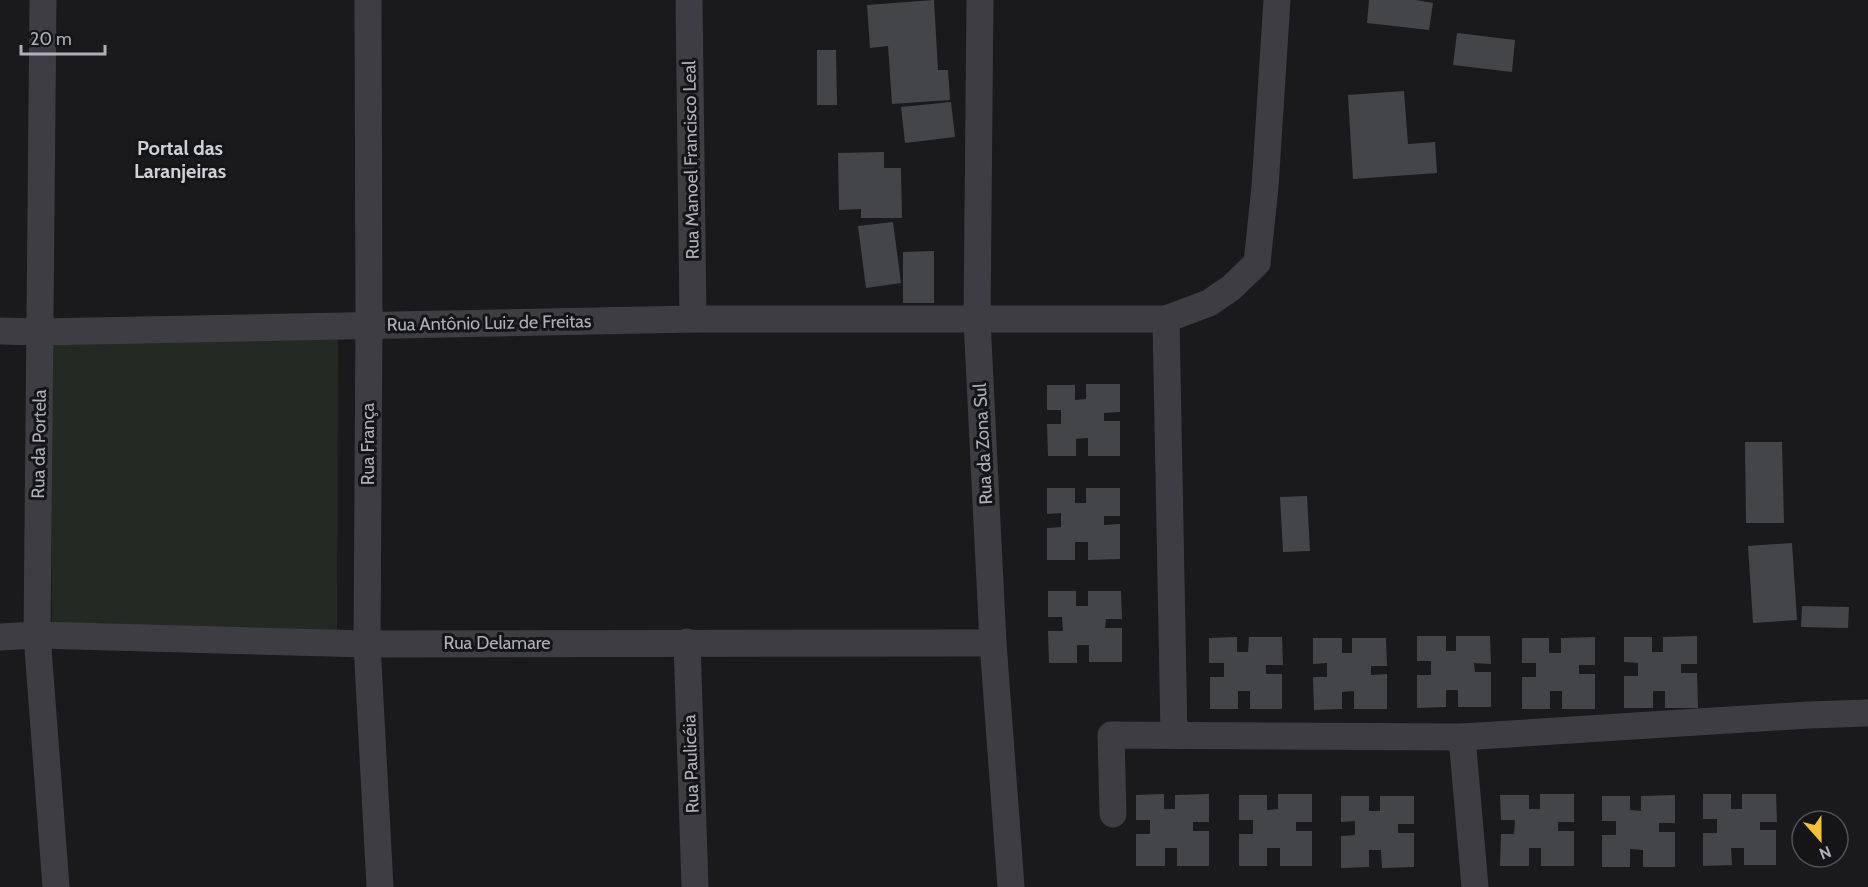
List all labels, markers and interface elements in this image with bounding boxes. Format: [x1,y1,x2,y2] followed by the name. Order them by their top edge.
[21,18,105,56] scale bar
[30,28,72,50] text: 20 m
[678,60,704,259] street label: Rua Manoel Francisco Leal
[134,136,226,183] district label: Portal das Laranjeiras
[386,310,592,336] street label: Rua Antônio Luiz de Freitas
[969,382,997,505] street label: Rua da Zona Sul
[27,389,51,499] street label: Rua da Portela
[357,402,379,485] street label: Rua França
[444,632,550,654] street label: Rua Delamare
[678,714,704,814] street label: Rua Paulicéia
[1790,809,1850,869] north arrow
[1817,842,1834,863] text: N

